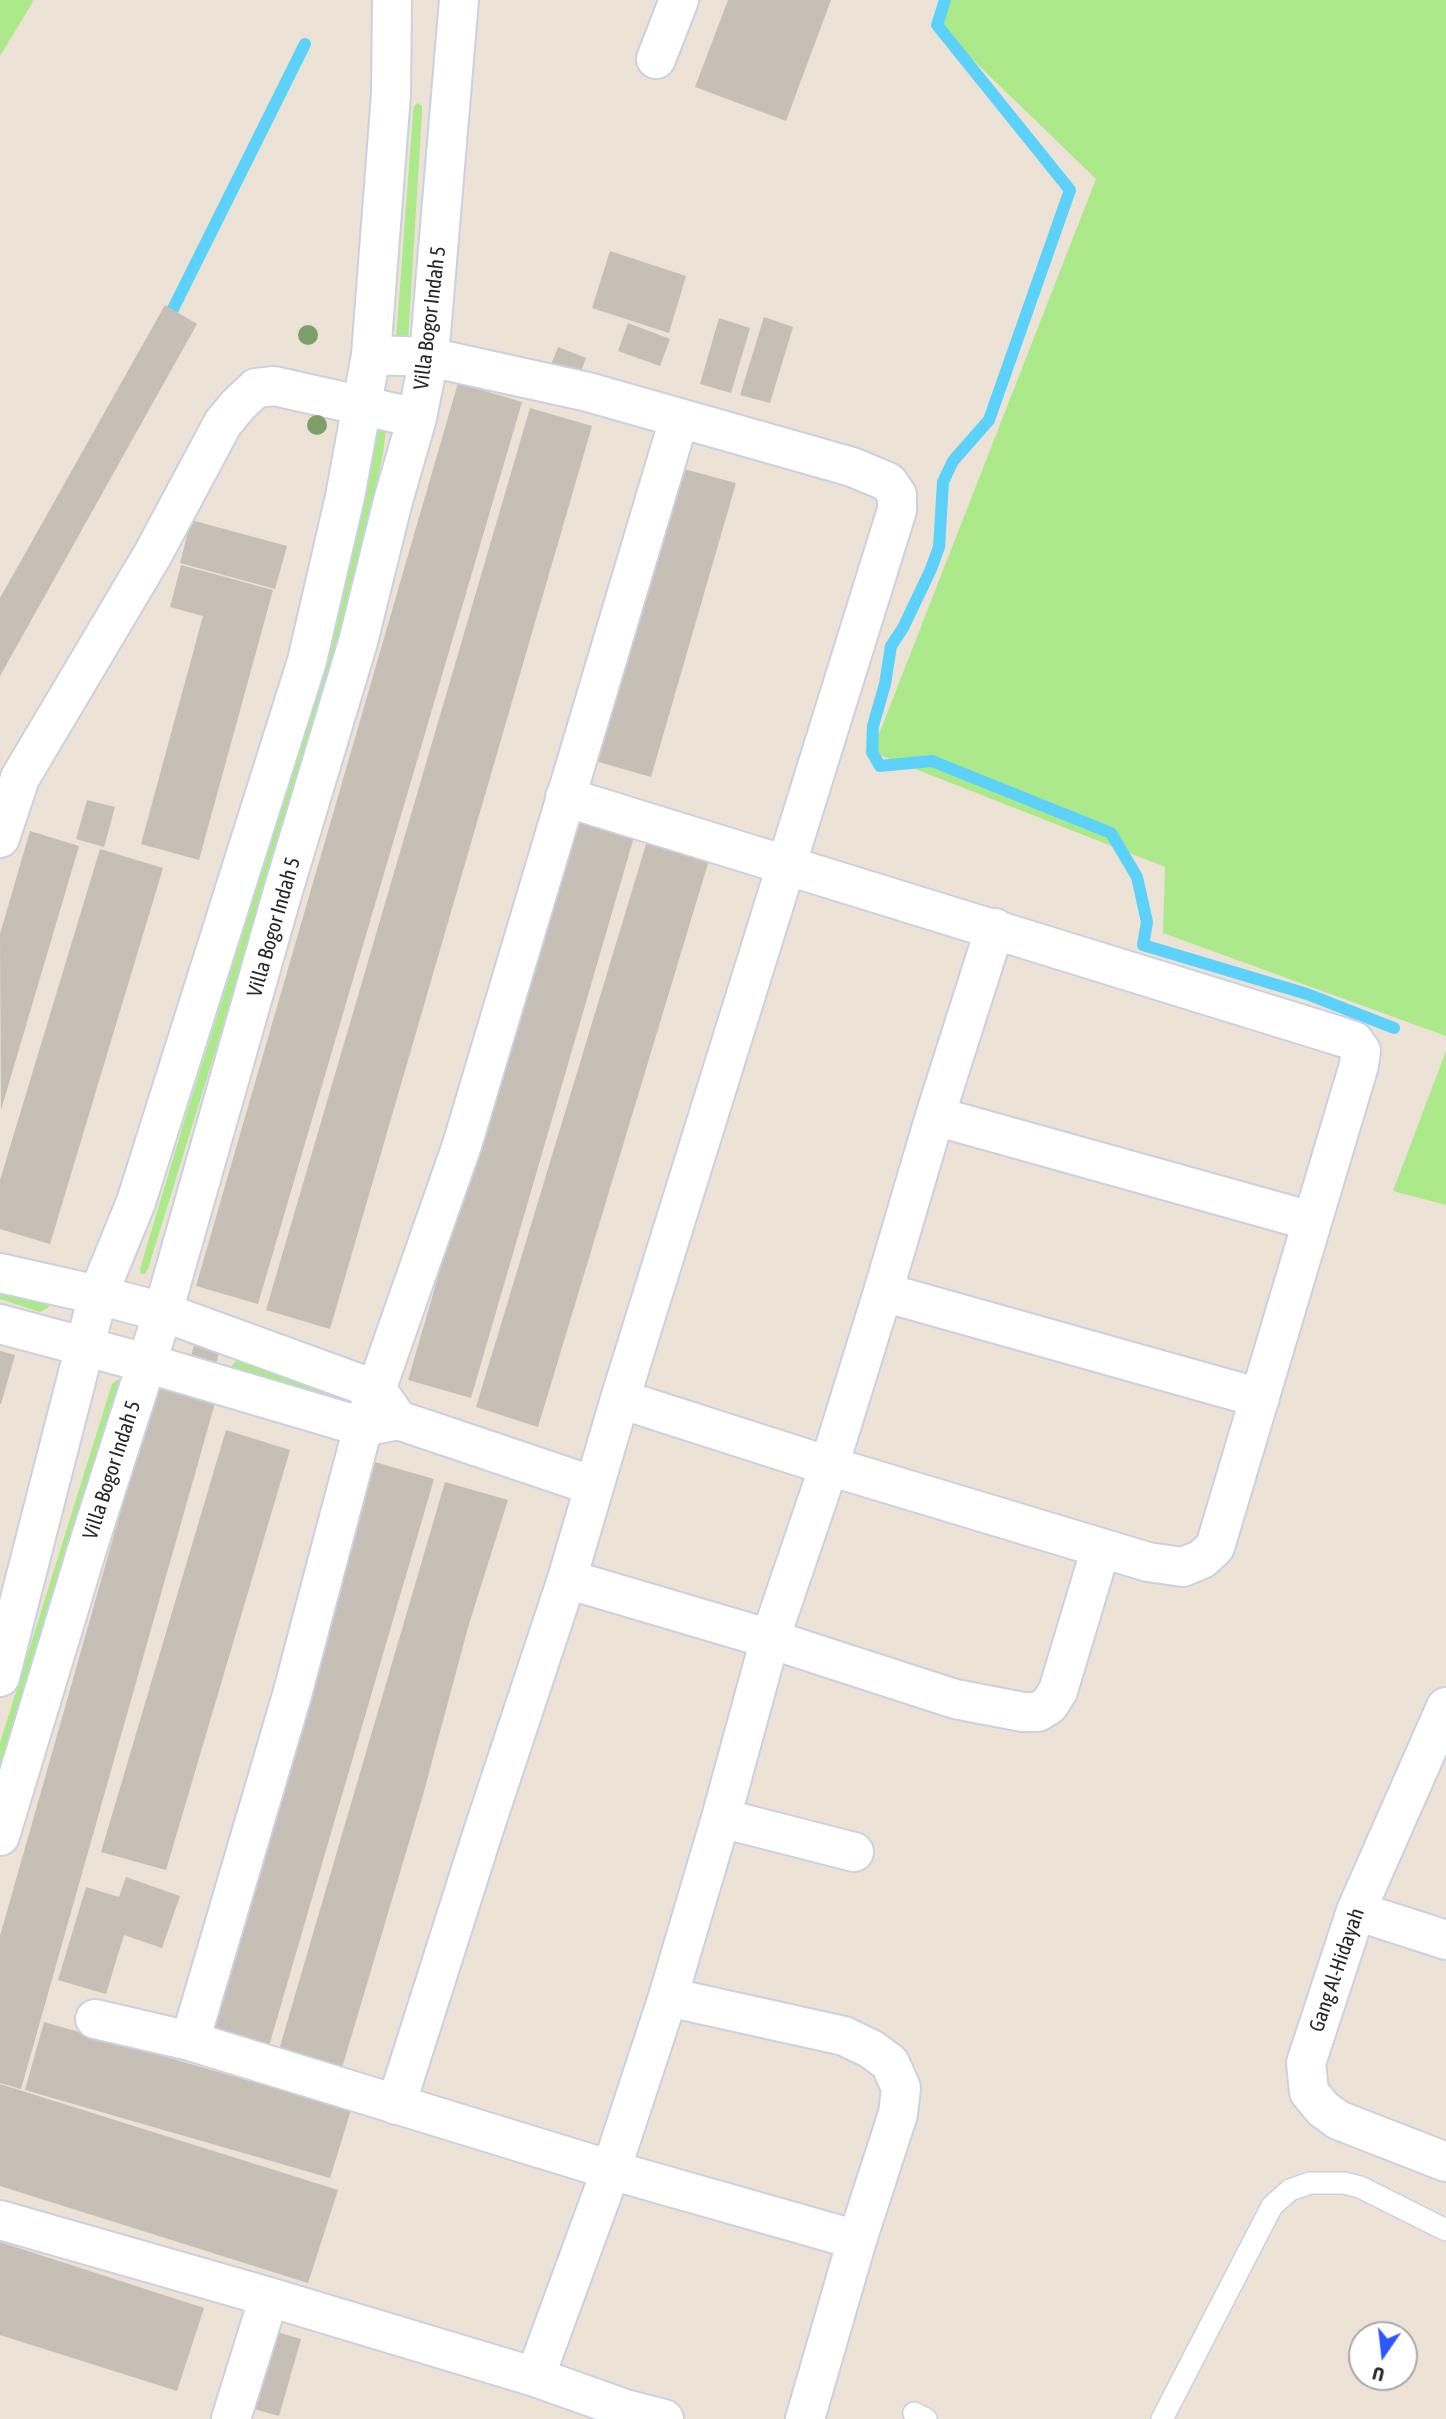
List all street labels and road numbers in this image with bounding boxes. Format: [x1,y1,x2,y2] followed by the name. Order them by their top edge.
[409,245,451,391] street label: Villa Bogor Indah 5
[242,854,306,1000] street label: Villa Bogor Indah 5
[78,1397,146,1543] street label: Villa Bogor Indah 5
[1304,1905,1370,2035] street label: Gang Al-Hidayah

